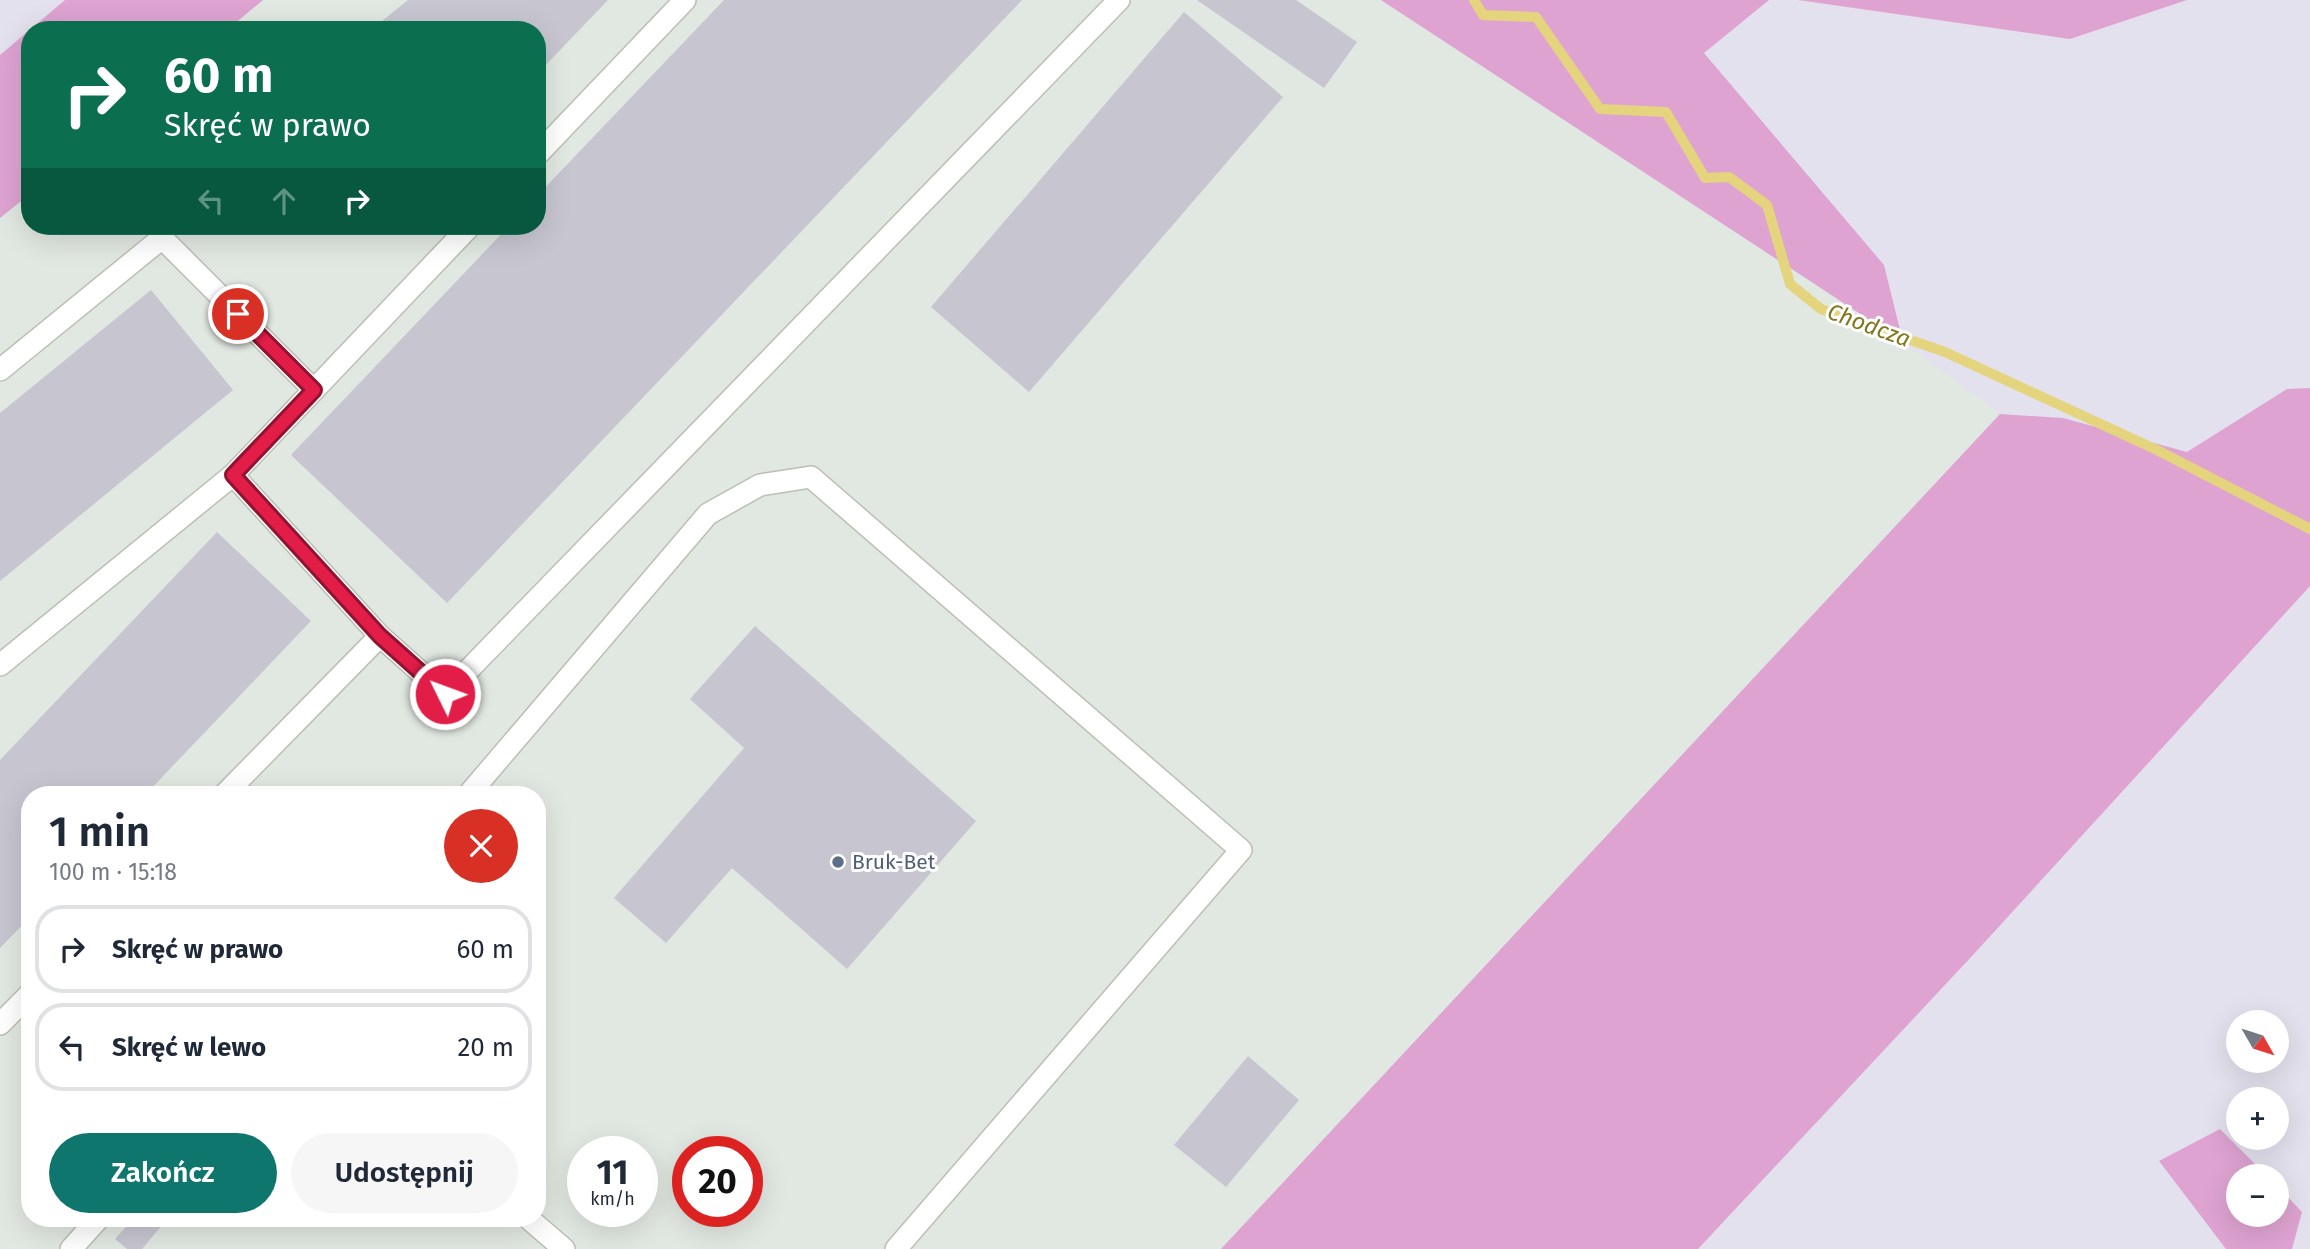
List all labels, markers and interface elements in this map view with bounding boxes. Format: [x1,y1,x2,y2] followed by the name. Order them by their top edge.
[164,46,273,105] text: 60 m
[49,49,140,140] icon: right
[164,106,371,144] text: Skręć w prawo
[192,182,230,220] icon: left
[265,182,303,220] icon: ahead
[338,182,376,220] icon: right
[208,284,268,344] pin
[219,295,257,333] icon: arrive
[1824,297,1914,353] water label: Chodcza
[408,657,482,731] position arrow
[49,807,150,857] text: 1 min
[444,809,518,883] button: close
[852,849,936,875] place label: Bruk-Bet
[830,854,846,870] marker: Bruk-Bet
[49,858,177,886] text: 100 m · 15:18
[53,930,91,968] icon: right
[112,934,283,965] text: Skręć w prawo
[456,934,514,965] text: 60 m
[2226,1010,2289,1073] north arrow
[2226,1010,2289,1227] map controls
[53,1028,91,1066] icon: left
[112,1032,266,1063] text: Skręć w lewo
[457,1032,514,1063] text: 20 m
[2226,1087,2289,1150] button: +
[49,1133,277,1213] button: Zakończ
[291,1133,518,1213] button: Udostępnij
[672,1136,763,1227] speed limit sign: 20
[597,1151,628,1193] text: 11
[2226,1164,2289,1227] button: −
[590,1188,635,1210] text: km/h

